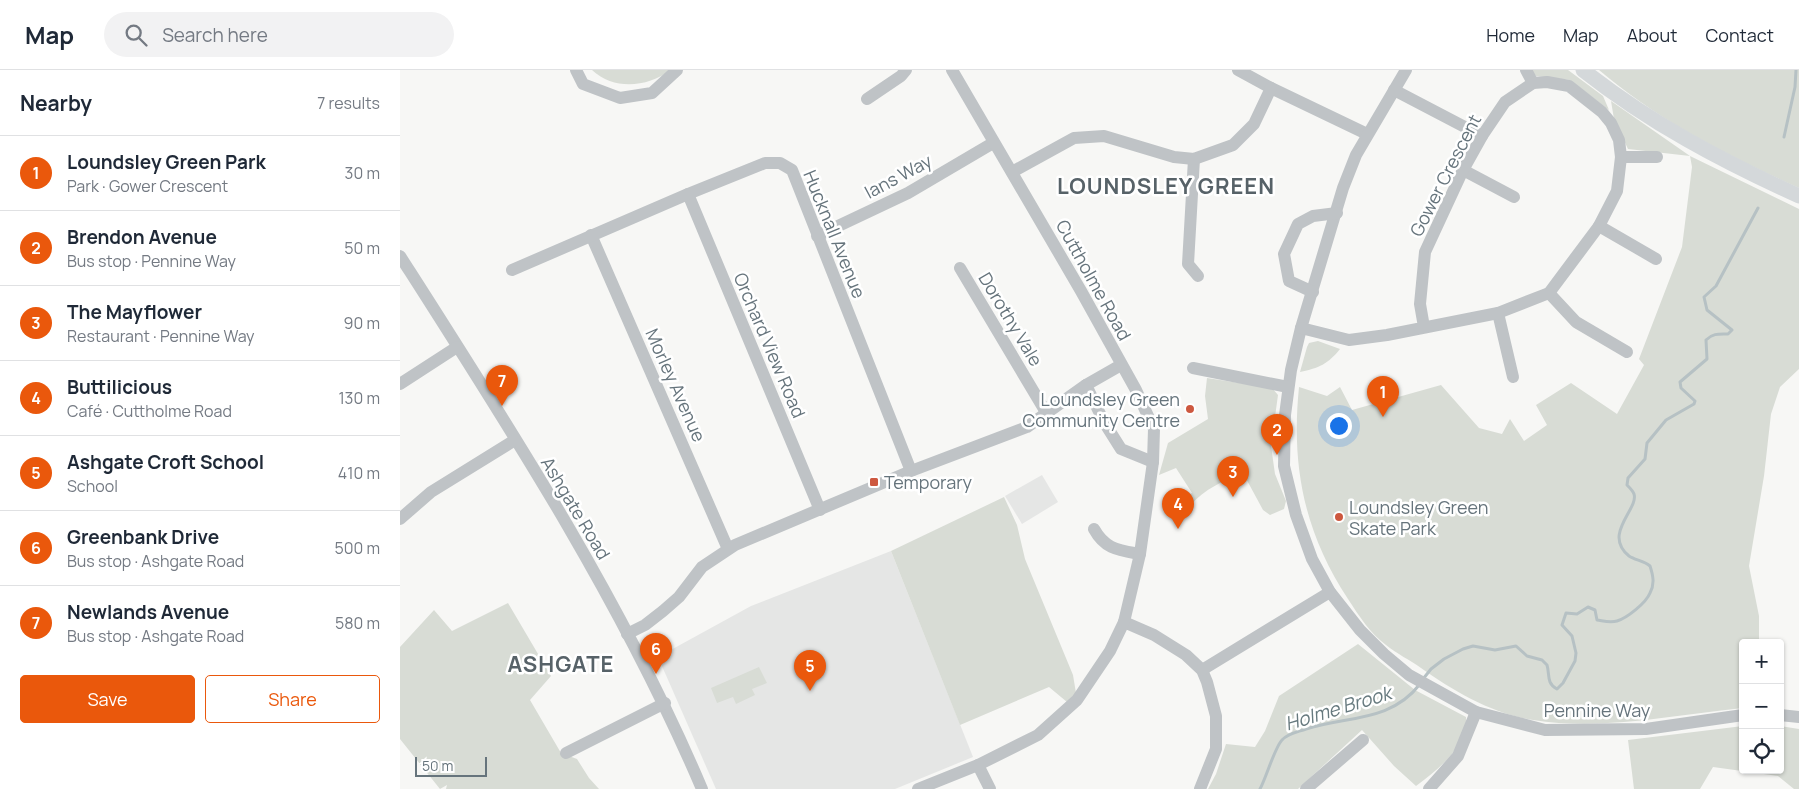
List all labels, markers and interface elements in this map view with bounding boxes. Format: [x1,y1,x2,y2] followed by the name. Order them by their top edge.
[104,12,454,57] search box
[25,18,74,51] text: Map
[122,21,150,49] icon: search
[162,22,268,48] text: Search here
[1486,23,1535,47] text: Home
[1563,23,1599,47] text: Map
[1627,23,1677,47] text: About
[1705,23,1774,47] text: Contact
[20,89,92,117] text: Nearby
[317,92,380,114] text: 7 results
[1404,110,1486,240] street label: Gower Crescent
[860,148,936,204] street label: Ians Way
[67,149,266,175] text: Loundsley Green Park
[32,162,40,184] text: 1
[345,162,380,184] text: 30 m
[798,166,872,302] street label: Hucknall Avenue
[1057,171,1275,201] district label: LOUNDSLEY GREEN
[67,175,228,197] text: Park · Gower Crescent
[1051,215,1137,345] street label: Cuttholme Road
[67,224,217,250] text: Brendon Avenue
[31,237,41,259] text: 2
[344,237,380,259] text: 50 m
[67,250,236,272] text: Bus stop · Pennine Way
[974,268,1048,370] street label: Dorothy Vale
[729,269,811,421] street label: Orchard View Road
[67,299,202,325] text: The Mayflower
[31,312,41,334] text: 3
[344,312,380,334] text: 90 m
[67,325,254,347] text: Restaurant · Pennine Way
[640,325,712,445] street label: Morley Avenue
[486,365,518,406] pin: 7
[67,374,172,400] text: Buttilicious
[1367,376,1399,417] pin: 1
[31,387,41,409] text: 4
[338,387,380,409] text: 130 m
[1022,387,1180,432] place label: Loundsley Green Community Centre
[67,400,232,422] text: Café · Cuttholme Road
[1184,403,1196,415] marker: Loundsley Green Community Centre
[1326,413,1352,439] your location
[1261,414,1293,455] pin: 2
[67,449,264,475] text: Ashgate Croft School
[536,452,616,564] street label: Ashgate Road
[1217,456,1249,497] pin: 3
[31,462,41,484] text: 5
[338,462,380,484] text: 410 m
[884,470,973,494] place label: Temporary
[67,475,118,497] text: School
[868,476,880,488] marker: Temporary
[1162,488,1194,529] pin: 4
[1349,495,1488,540] place label: Loundsley Green Skate Park
[1333,511,1345,523] marker: Loundsley Green Skate Park
[67,524,219,550] text: Greenbank Drive
[31,537,41,559] text: 6
[334,537,380,559] text: 500 m
[67,550,244,572] text: Bus stop · Ashgate Road
[67,599,229,625] text: Newlands Avenue
[32,612,40,634] text: 7
[335,612,380,634] text: 580 m
[67,625,244,647] text: Bus stop · Ashgate Road
[640,633,672,674] pin: 6
[1739,639,1784,774] map controls
[1739,639,1784,684] button: +
[508,649,614,679] district label: ASHGATE
[794,650,826,691] pin: 5
[20,675,195,723] button: Save
[205,675,380,723] button: Share
[1282,679,1397,736] water label: Holme Brook
[1739,684,1784,729] button: −
[1544,698,1651,722] street label: Pennine Way
[1739,729,1784,774] button: locate
[415,754,488,777] scale bar
[422,756,453,775] text: 50 m

